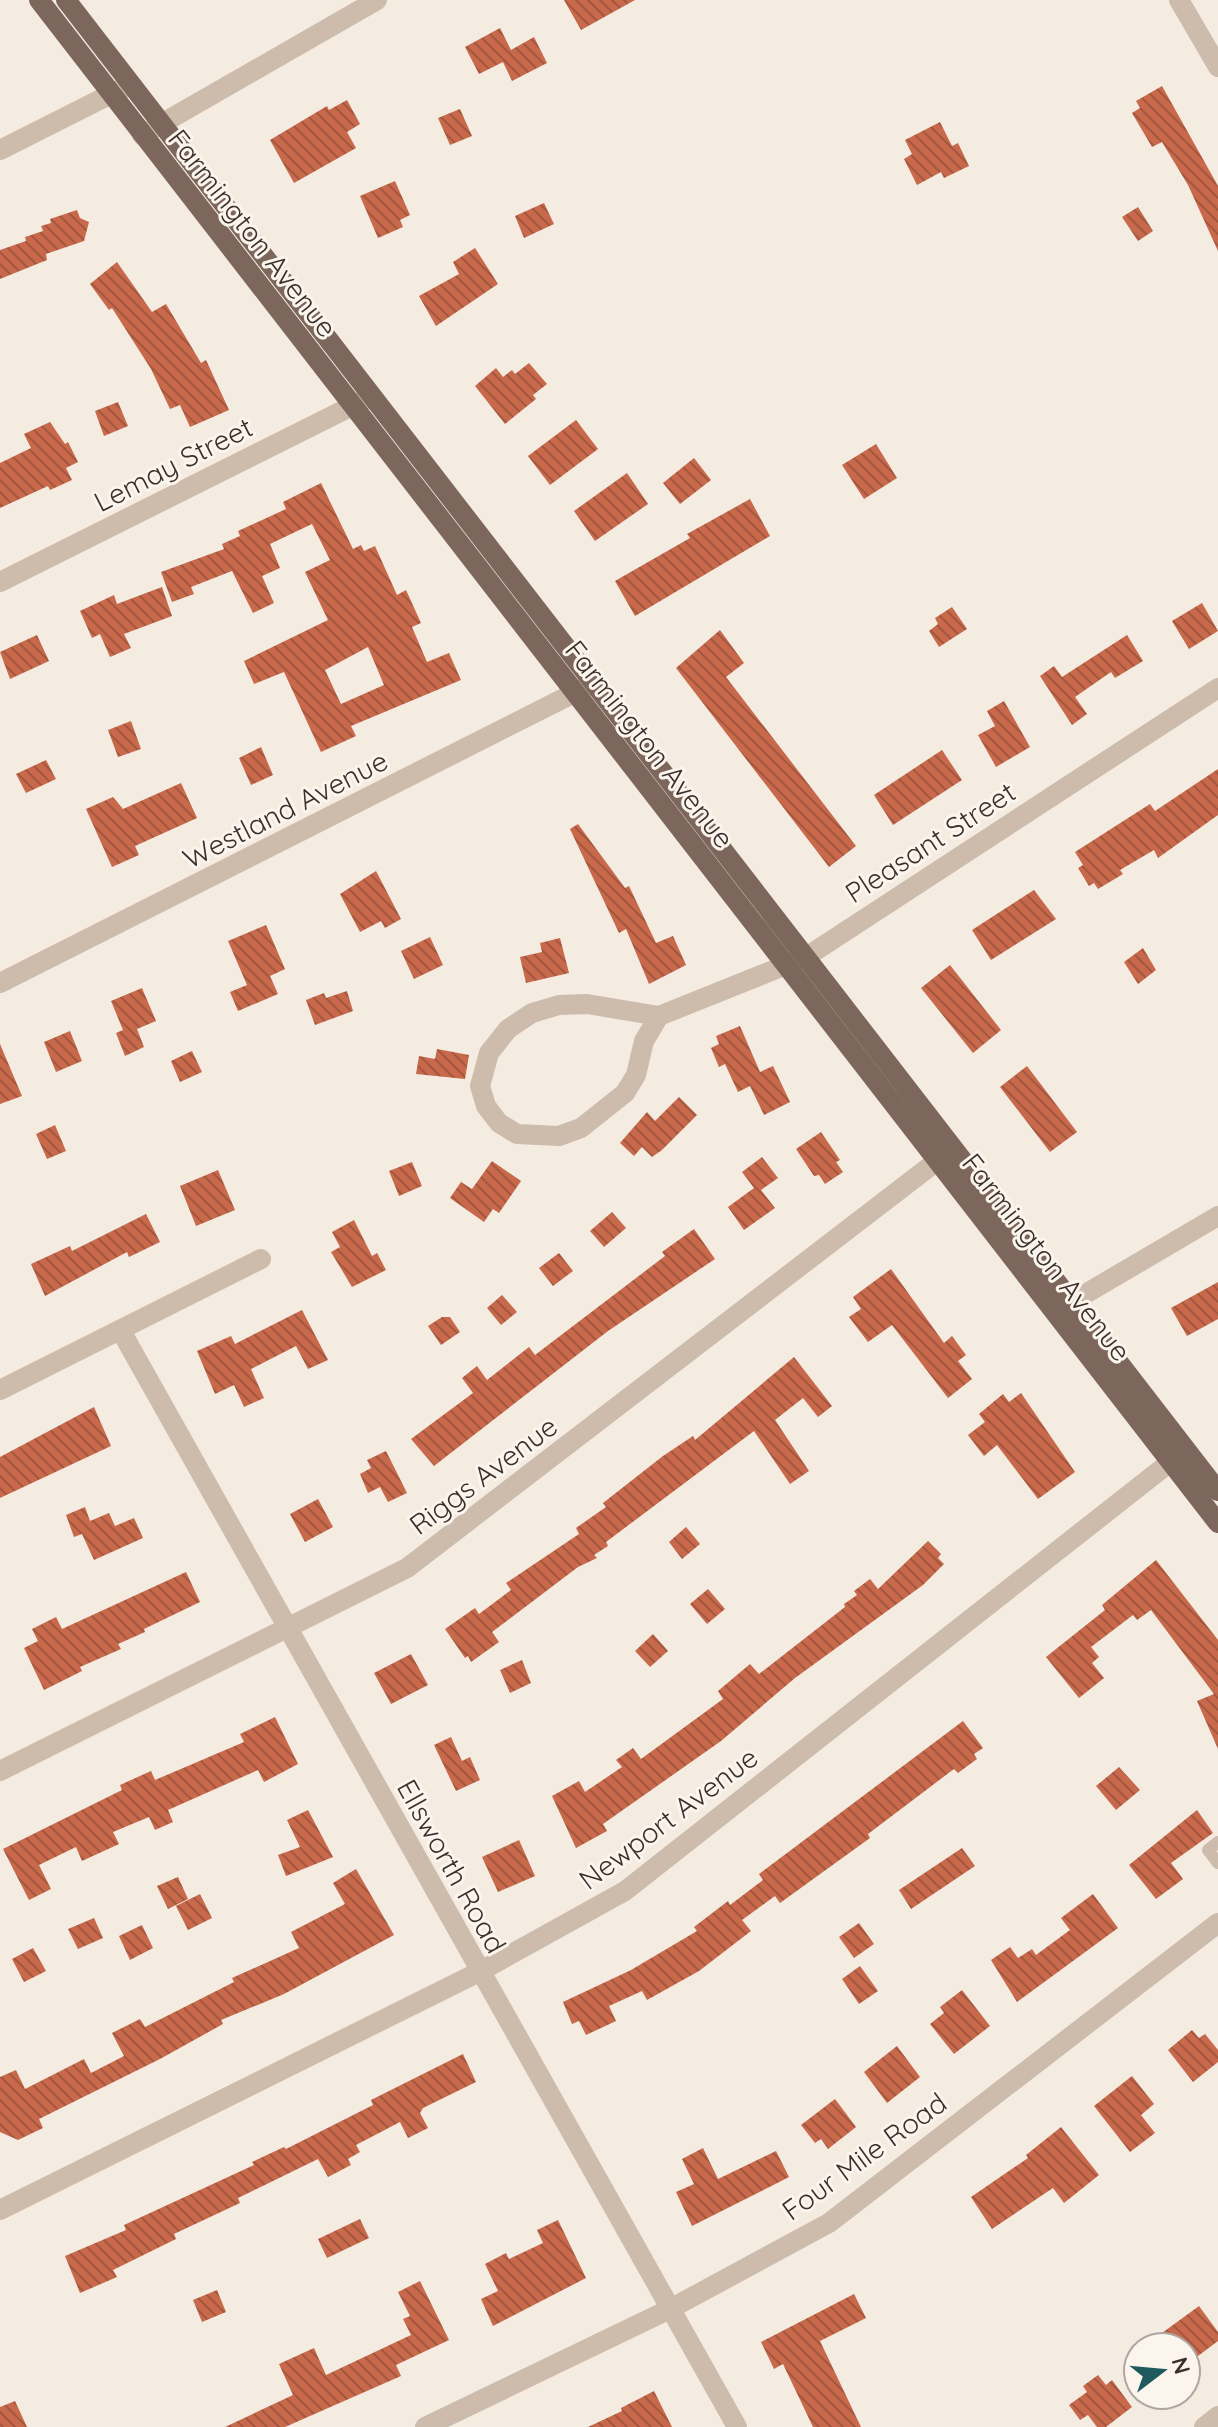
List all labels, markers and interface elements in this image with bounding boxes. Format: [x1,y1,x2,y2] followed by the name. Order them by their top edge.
[161,122,345,344] street label: Farmington Avenue
[88,409,258,519] street label: Lemay Street
[558,633,742,855] street label: Farmington Avenue
[177,742,393,876] street label: Westland Avenue
[838,774,1022,910] street label: Pleasant Street
[955,1146,1139,1368] street label: Farmington Avenue
[402,1408,564,1542] street label: Riggs Avenue
[572,1739,764,1897] street label: Newport Avenue
[390,1773,514,1959] street label: Ellsworth Road
[775,2085,953,2227] street label: Four Mile Road
[1122,2331,1202,2411] north arrow
[1166,2354,1197,2377] text: N

